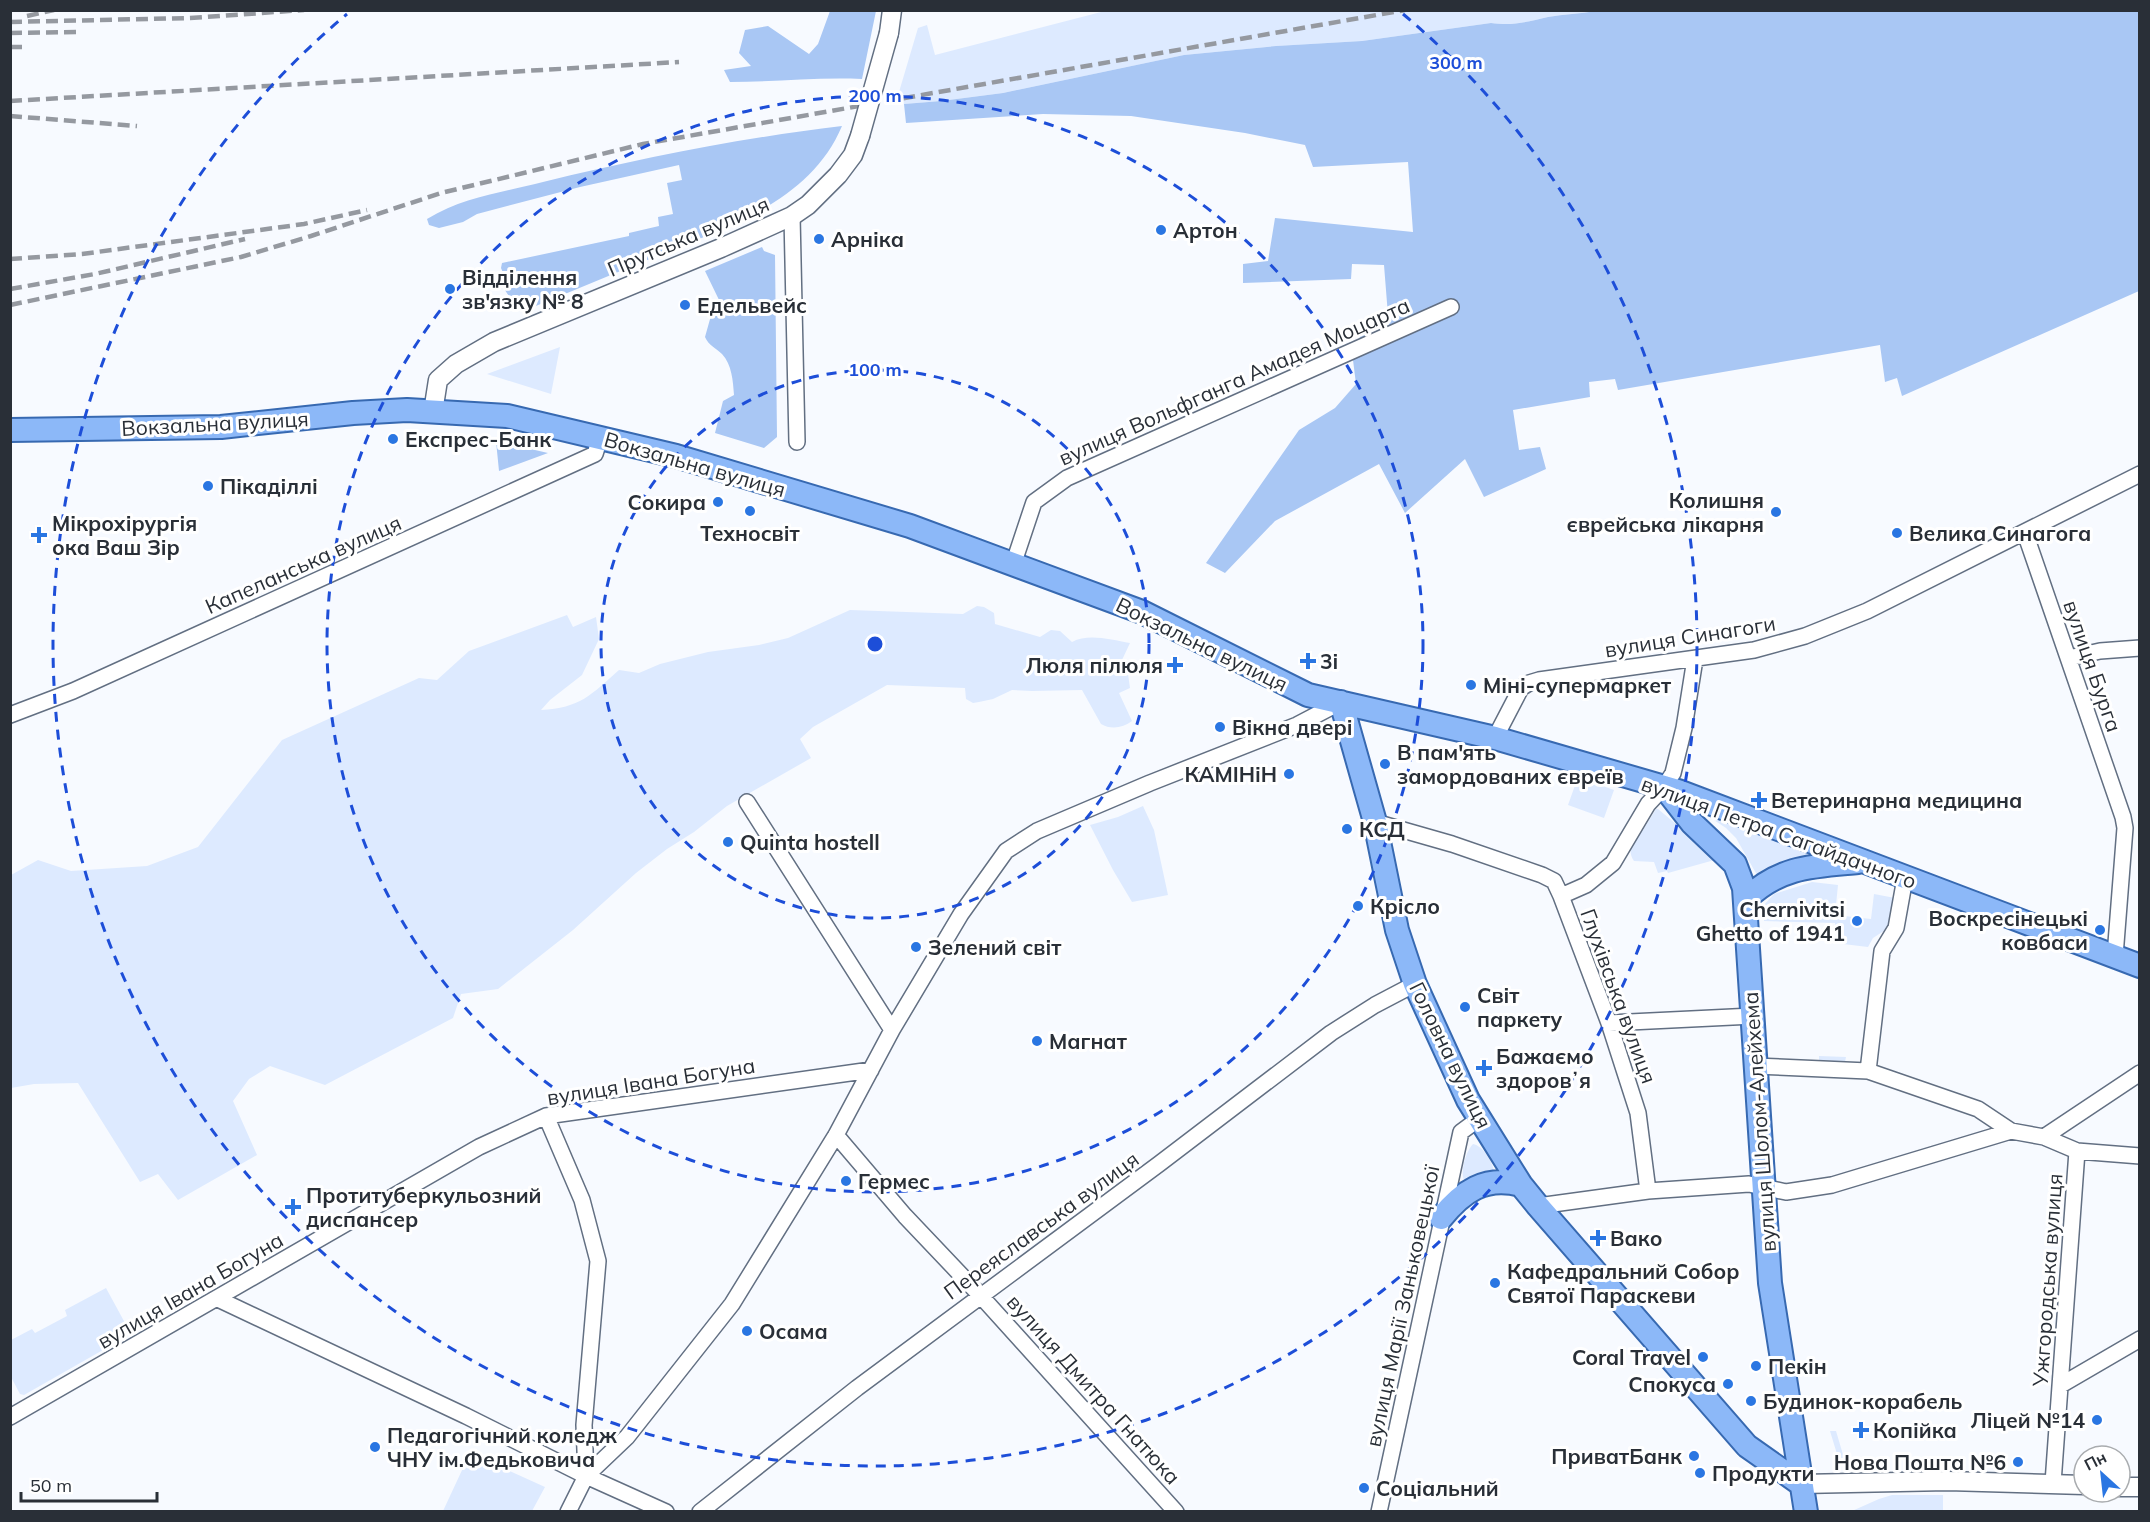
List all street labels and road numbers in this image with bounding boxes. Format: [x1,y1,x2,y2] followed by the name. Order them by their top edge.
[603,190,773,282] street label: Прутська вулиця
[1054,292,1414,470] street label: вулиця Вольфганга Амадея Моцарта
[121,405,309,441] street label: Вокзальна вулиця
[601,426,789,502] street label: Вокзальна вулиця
[201,509,405,619] street label: Капеланська вулиця
[1112,591,1292,697] street label: Вокзальна вулиця
[2058,597,2128,735] street label: вулиця Бурга
[1603,610,1777,662] street label: вулиця Синагоги
[1638,770,1920,894] street label: вулиця Петра Сагайдачного
[1575,905,1663,1087] street label: Глухівська вулиця
[1404,977,1498,1133] street label: Головна вулиця
[1737,991,1781,1253] street label: вулиця Шолом-Алейхема
[545,1052,757,1110] street label: вулиця Івана Богуна
[939,1146,1143,1304] street label: Переяславська вулиця
[1359,1162,1445,1449] street label: вулиця Марії Заньковецької
[2027,1173,2067,1388] street label: Ужгородська вулиця
[92,1226,288,1354] street label: вулиця Івана Богуна
[1002,1289,1186,1489] street label: вулиця Дмитра Гнатюка

